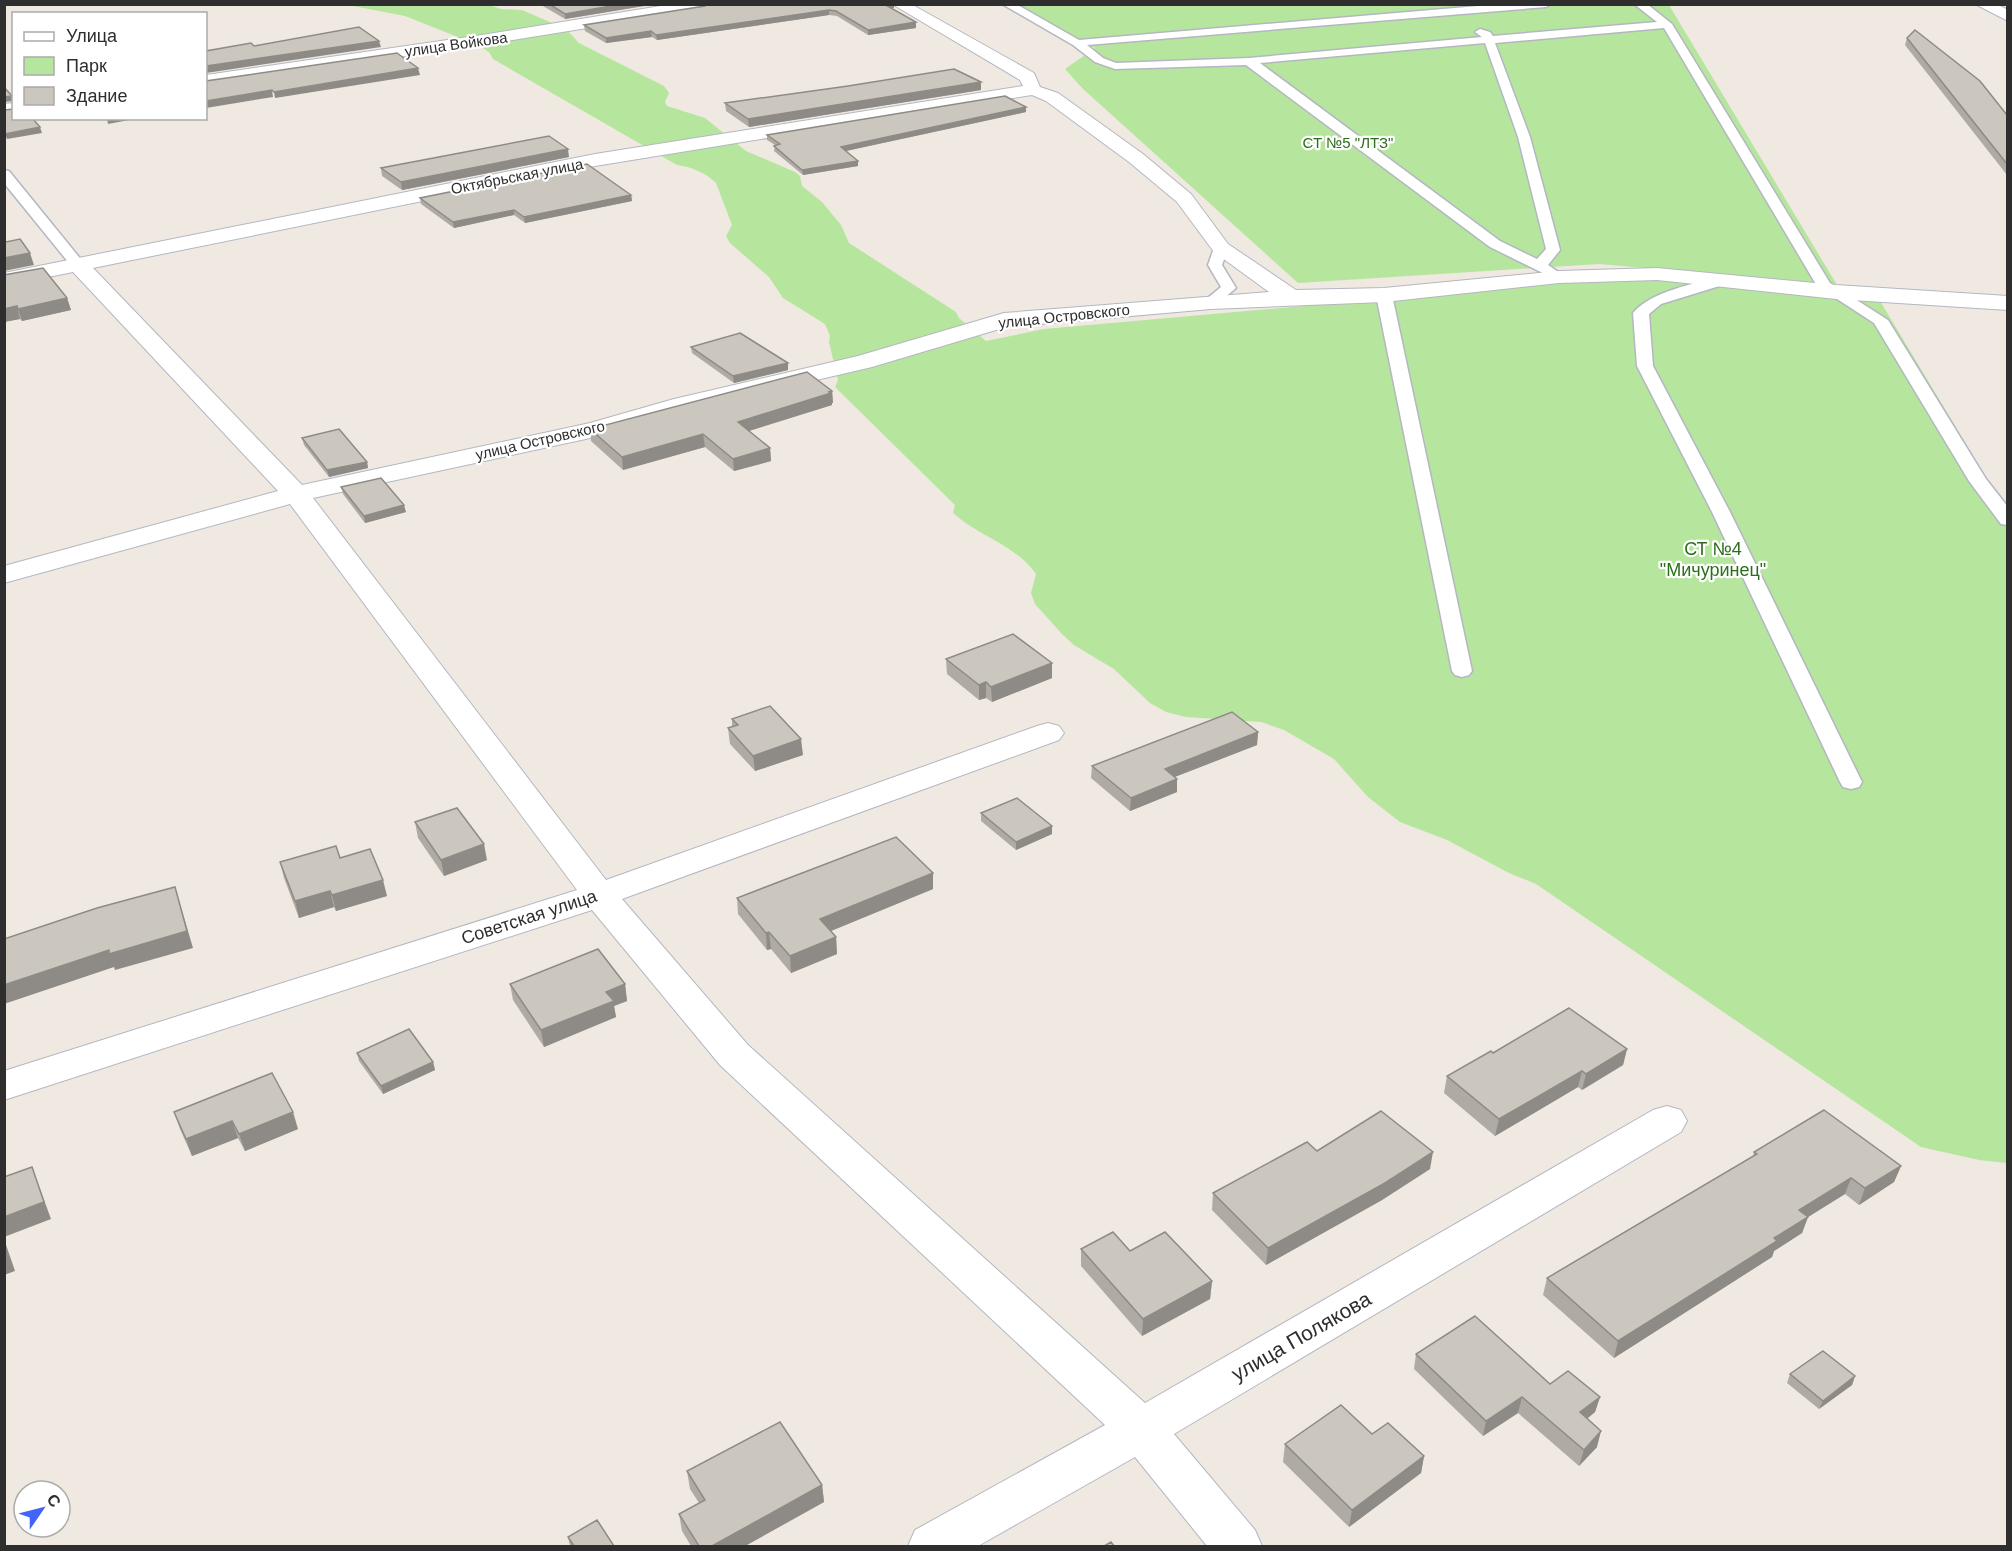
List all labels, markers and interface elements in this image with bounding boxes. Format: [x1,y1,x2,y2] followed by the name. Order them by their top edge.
[12,12,207,120] legend
[66,26,118,46] text: Улица
[404,28,509,60] street label: улица Войкова
[66,56,107,76] text: Парк
[66,86,127,106] text: Здание
[1303,134,1393,151] park label: СТ №5 "ЛТЗ"
[449,155,585,197] street label: Октябрьская улица
[997,301,1131,331] street label: улица Островского
[474,417,606,463] street label: улица Островского
[1660,539,1766,580] park label: СТ №4 "Мичуринец"
[459,885,600,948] street label: Советская улица
[1227,1287,1375,1385] street label: улица Полякова
[12,1479,72,1539] north arrow
[44,1491,64,1511] text: С

